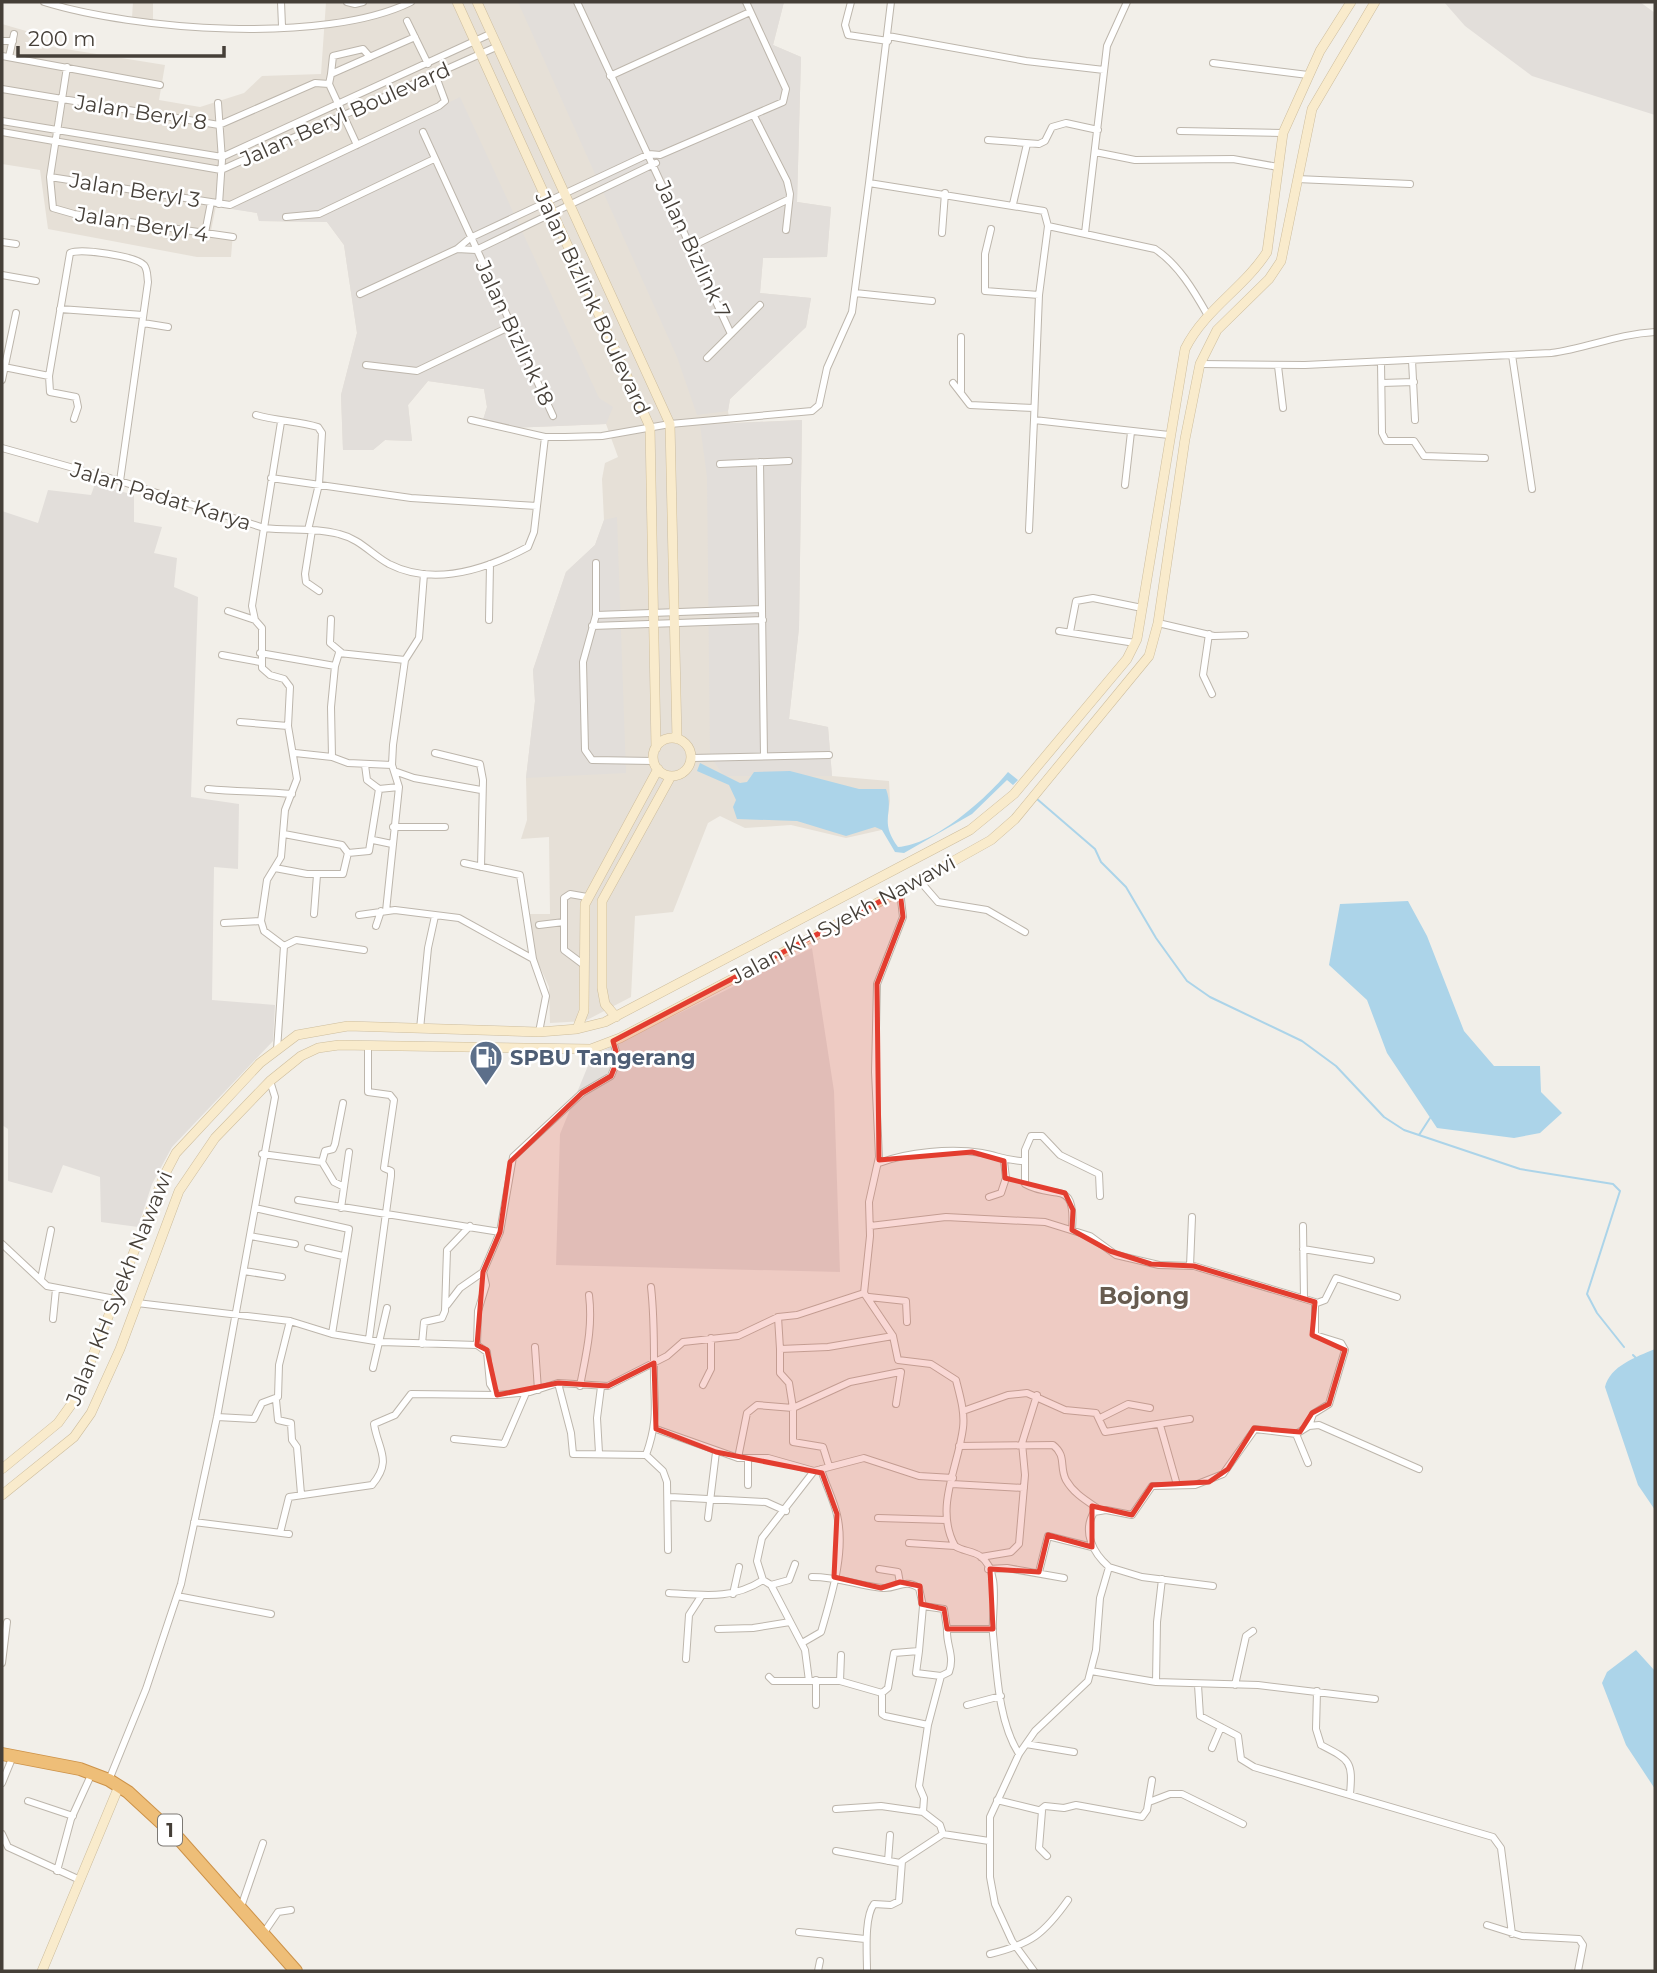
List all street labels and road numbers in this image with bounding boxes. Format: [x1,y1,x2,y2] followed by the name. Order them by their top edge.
[235,56,454,172] street label: Jalan Beryl Boulevard
[72,89,209,135] street label: Jalan Beryl 8
[67,167,202,213] street label: Jalan Beryl 3
[650,175,736,322] street label: Jalan Bizlink 7
[530,187,656,419] street label: Jalan Bizlink Boulevard
[73,201,210,247] street label: Jalan Beryl 4
[470,255,560,410] street label: Jalan Bizlink 18
[67,456,254,535] street label: Jalan Padat Karya
[726,849,960,989] street label: Jalan KH Syekh Nawawi
[60,1167,178,1410] street label: Jalan KH Syekh Nawawi
[158,1814,182,1846] road number: 1

